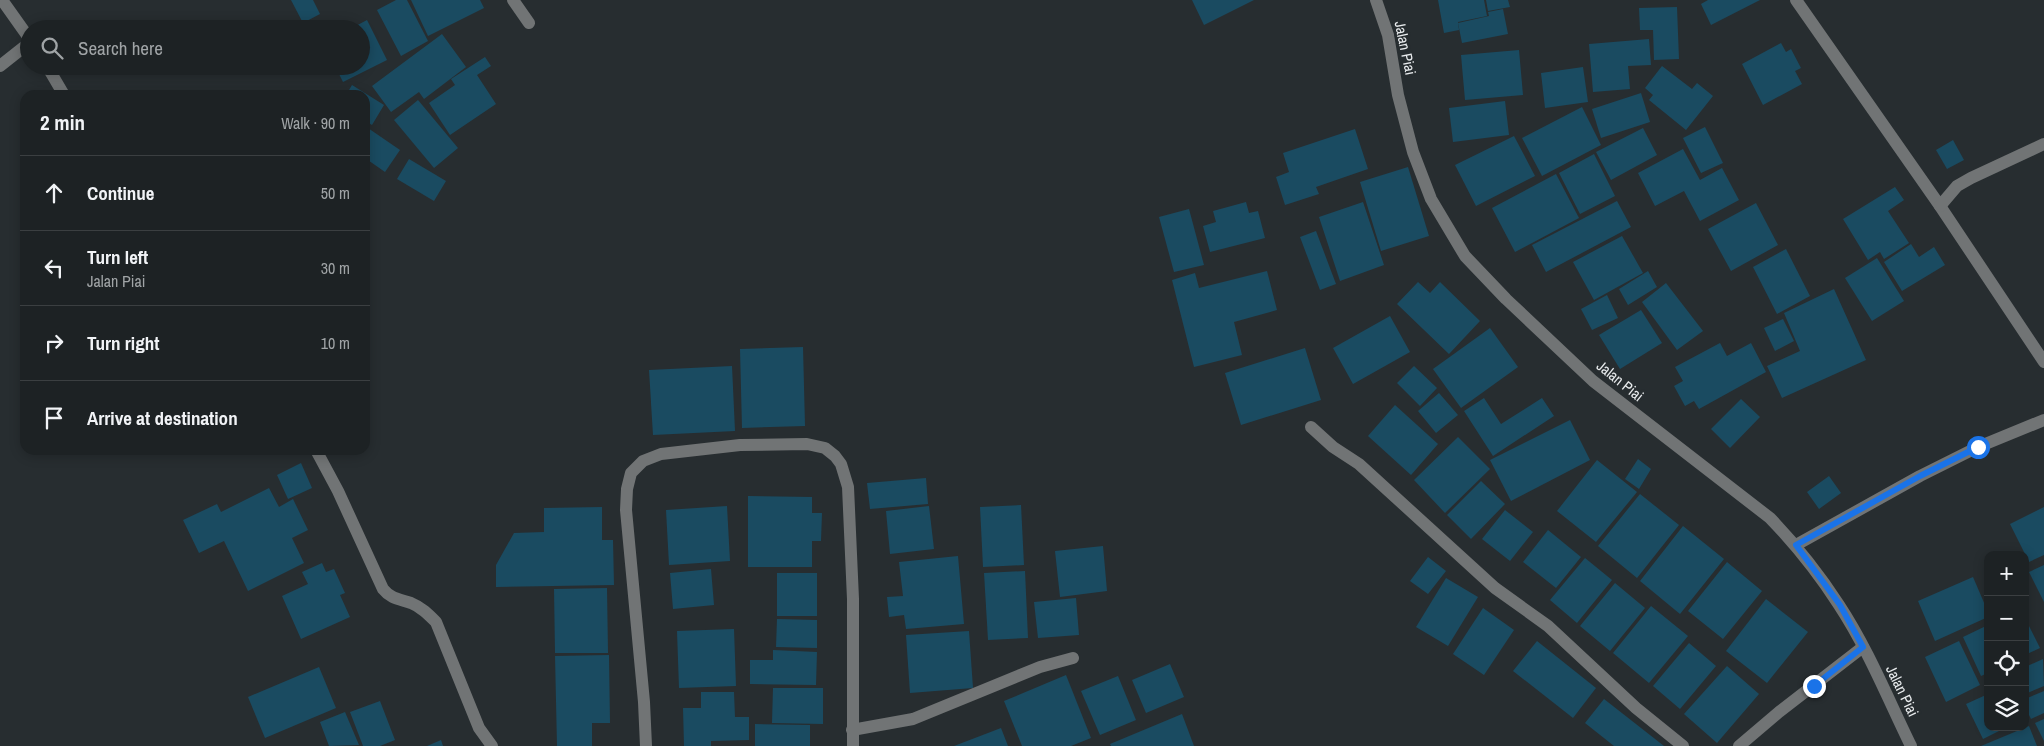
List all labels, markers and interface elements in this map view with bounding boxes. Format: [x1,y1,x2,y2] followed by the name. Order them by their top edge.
[1390,19,1421,77] street label: Jalan Piai
[20,20,370,75] search box
[38,34,66,62] icon: search
[78,35,163,61] text: Search here
[40,108,85,137] text: 2 min
[281,112,350,134] text: Walk · 90 m
[40,179,68,207] icon: ahead
[87,180,155,206] text: Continue
[321,182,350,204] text: 50 m
[87,244,148,270] text: Turn left
[40,254,68,282] icon: left
[321,257,350,279] text: 30 m
[87,270,145,292] text: Jalan Piai
[40,329,68,357] icon: right
[87,330,159,356] text: Turn right
[321,332,350,354] text: 10 m
[1592,355,1648,406] street label: Jalan Piai
[40,404,68,432] icon: arrive
[87,405,238,431] text: Arrive at destination
[1967,436,1990,459] route start
[1984,551,2029,731] map controls
[1984,551,2029,596] button: +
[1984,596,2029,641] button: −
[1984,641,2029,686] button: locate
[1881,662,1924,720] street label: Jalan Piai
[1803,675,1826,698] route end
[1984,686,2029,731] button: layers

